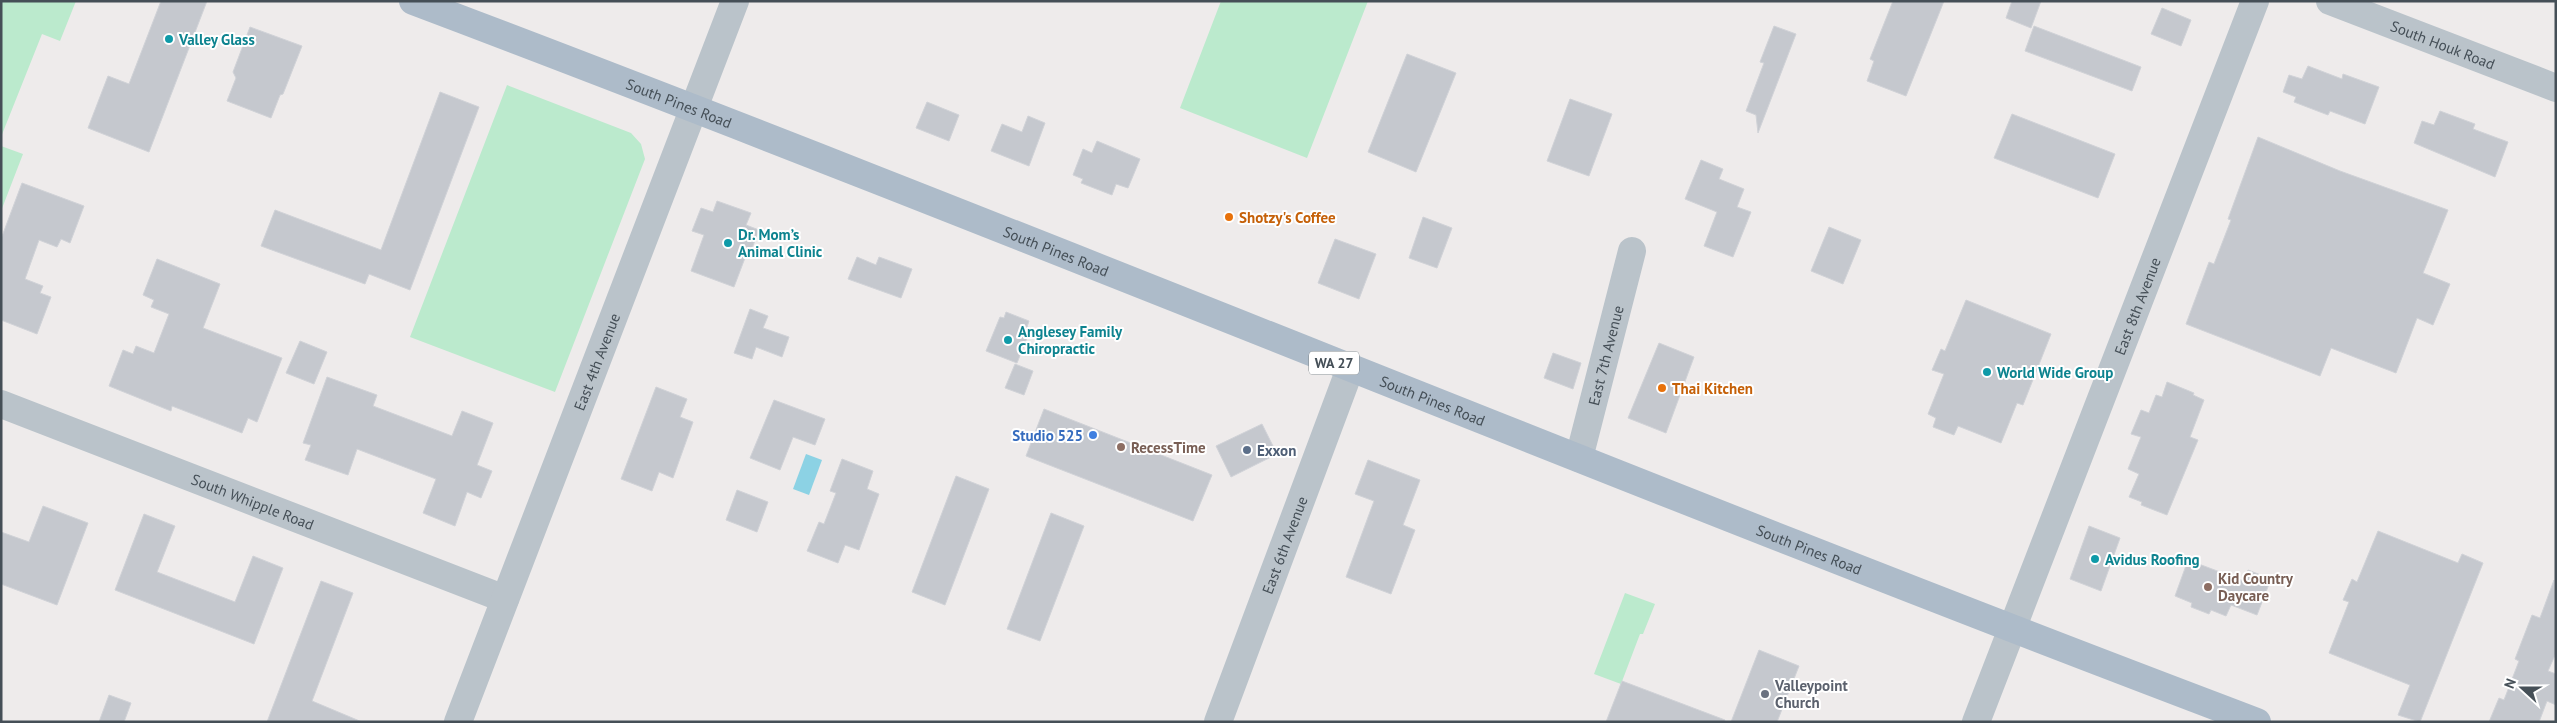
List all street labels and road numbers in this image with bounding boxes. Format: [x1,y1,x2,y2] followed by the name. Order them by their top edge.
[2388,16,2498,73] street label: South Houk Road
[624,74,735,132] street label: South Pines Road
[1001,221,1112,280] street label: South Pines Road
[2110,255,2164,357] street label: East 8th Avenue
[1583,303,1627,407] street label: East 7th Avenue
[569,310,624,413] street label: East 4th Avenue
[1309,352,1359,374] road number: WA 27
[1377,371,1488,430] street label: South Pines Road
[189,469,317,534] street label: South Whipple Road
[1257,493,1311,596] street label: East 6th Avenue
[1754,520,1865,579] street label: South Pines Road

